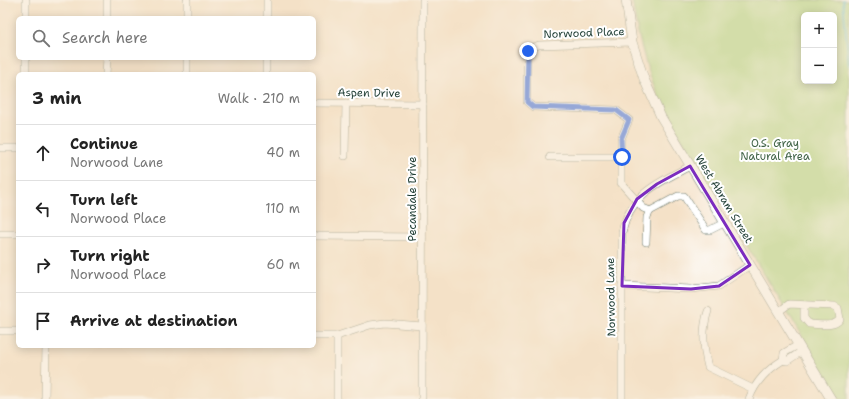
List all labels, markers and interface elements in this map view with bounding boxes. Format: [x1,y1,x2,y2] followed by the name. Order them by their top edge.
[801,12,837,84] map controls
[801,12,837,48] button: +
[16,16,316,60] search box
[543,24,625,42] street label: Norwood Place
[30,27,52,49] icon: search
[62,28,148,48] text: Search here
[519,42,537,60] route end
[801,48,837,84] button: −
[337,85,401,101] street label: Aspen Drive
[32,87,82,109] text: 3 min
[218,90,300,107] text: Walk · 210 m
[70,134,138,154] text: Continue
[740,136,810,164] park label: O.S. Gray Natural Area
[32,142,54,164] icon: ahead
[266,144,300,161] text: 40 m
[613,148,631,166] route start
[691,152,757,246] street label: West Abram Street
[70,154,163,171] text: Norwood Lane
[405,157,420,241] street label: Pecandale Drive
[70,190,138,210] text: Turn left
[32,198,54,220] icon: left
[265,200,300,217] text: 110 m
[70,210,166,227] text: Norwood Place
[70,246,150,266] text: Turn right
[32,254,54,276] icon: right
[267,256,300,273] text: 60 m
[603,257,619,337] street label: Norwood Lane
[70,266,166,283] text: Norwood Place
[32,310,54,332] icon: arrive
[70,311,238,331] text: Arrive at destination

